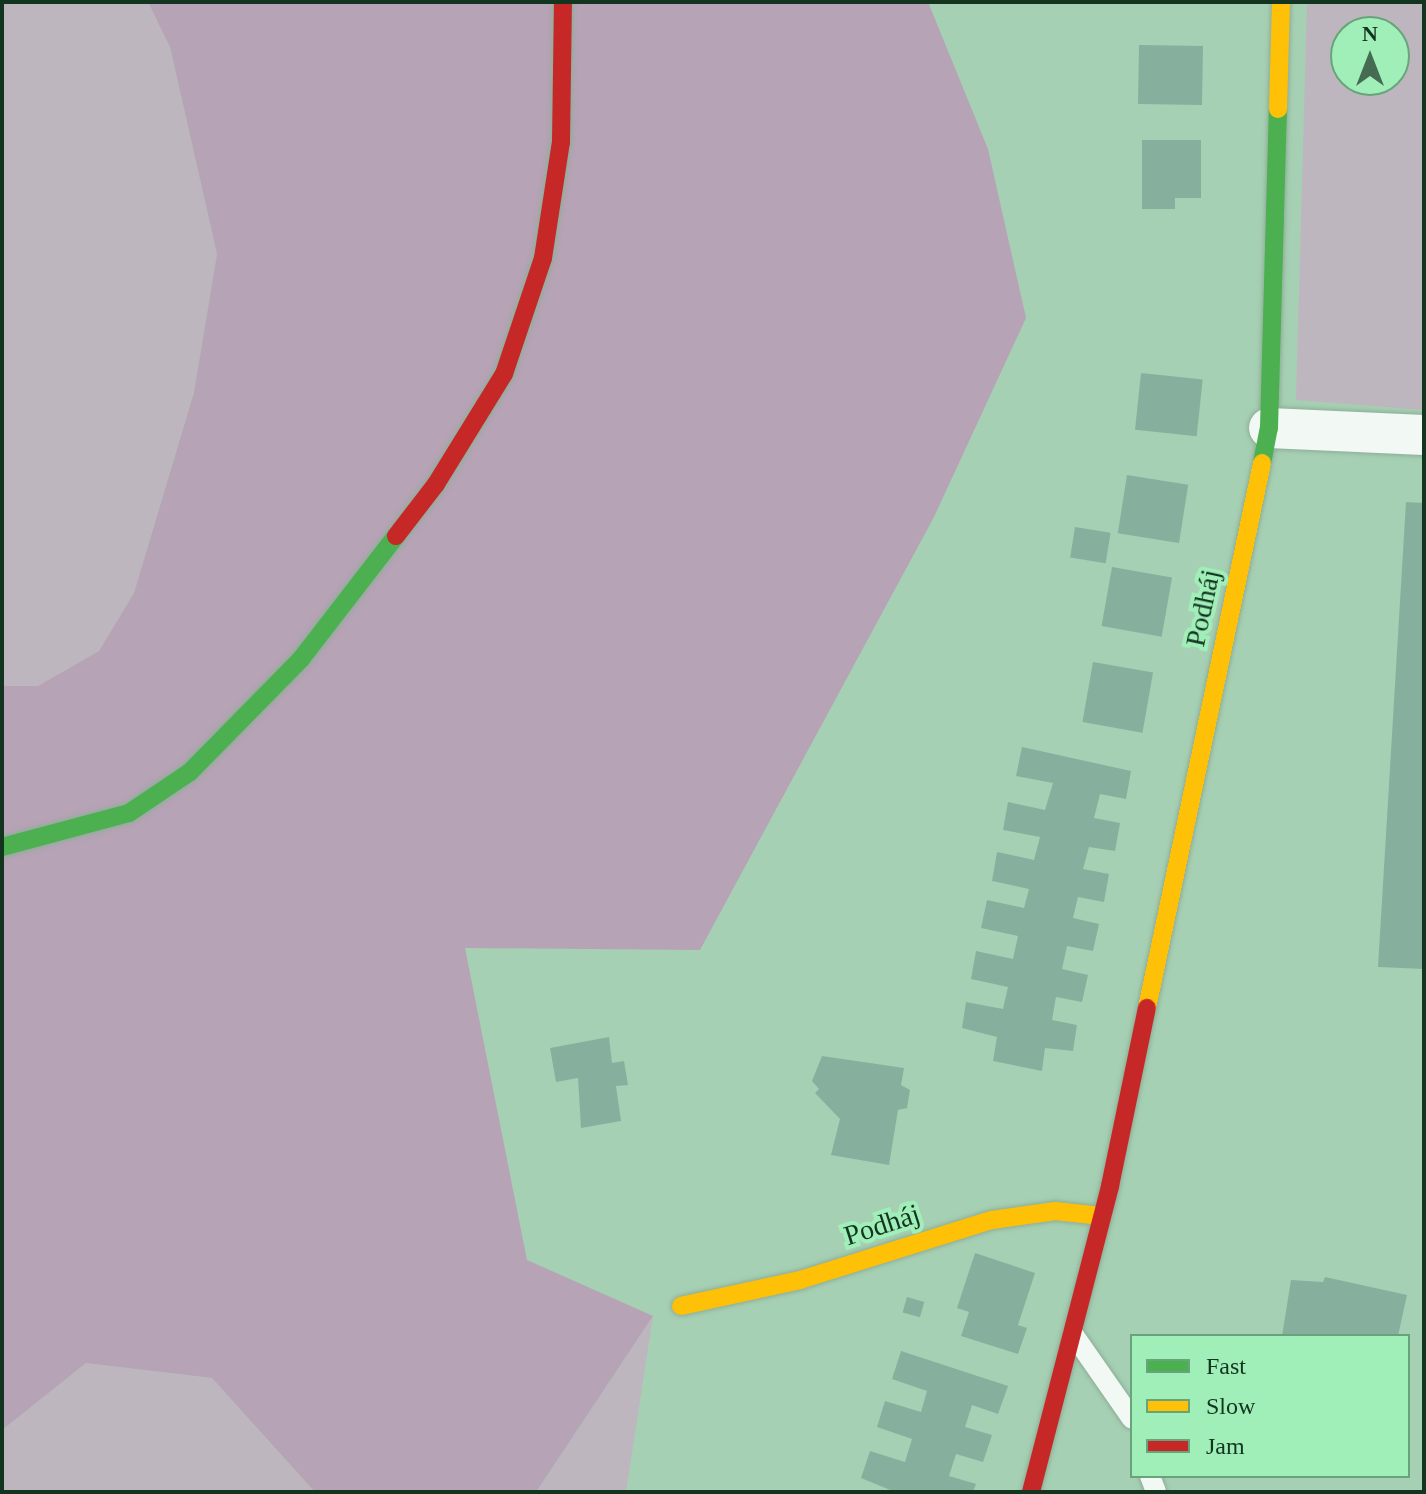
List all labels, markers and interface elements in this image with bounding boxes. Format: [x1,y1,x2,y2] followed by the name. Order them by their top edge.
[1330,16,1410,96] north arrow
[1362,21,1378,46] text: N
[1178,566,1228,650] street label: Podháj
[840,1197,924,1253] street label: Podháj
[1130,1334,1410,1478] legend
[1206,1353,1246,1379] text: Fast
[1206,1393,1255,1419] text: Slow
[1206,1433,1245,1459] text: Jam

